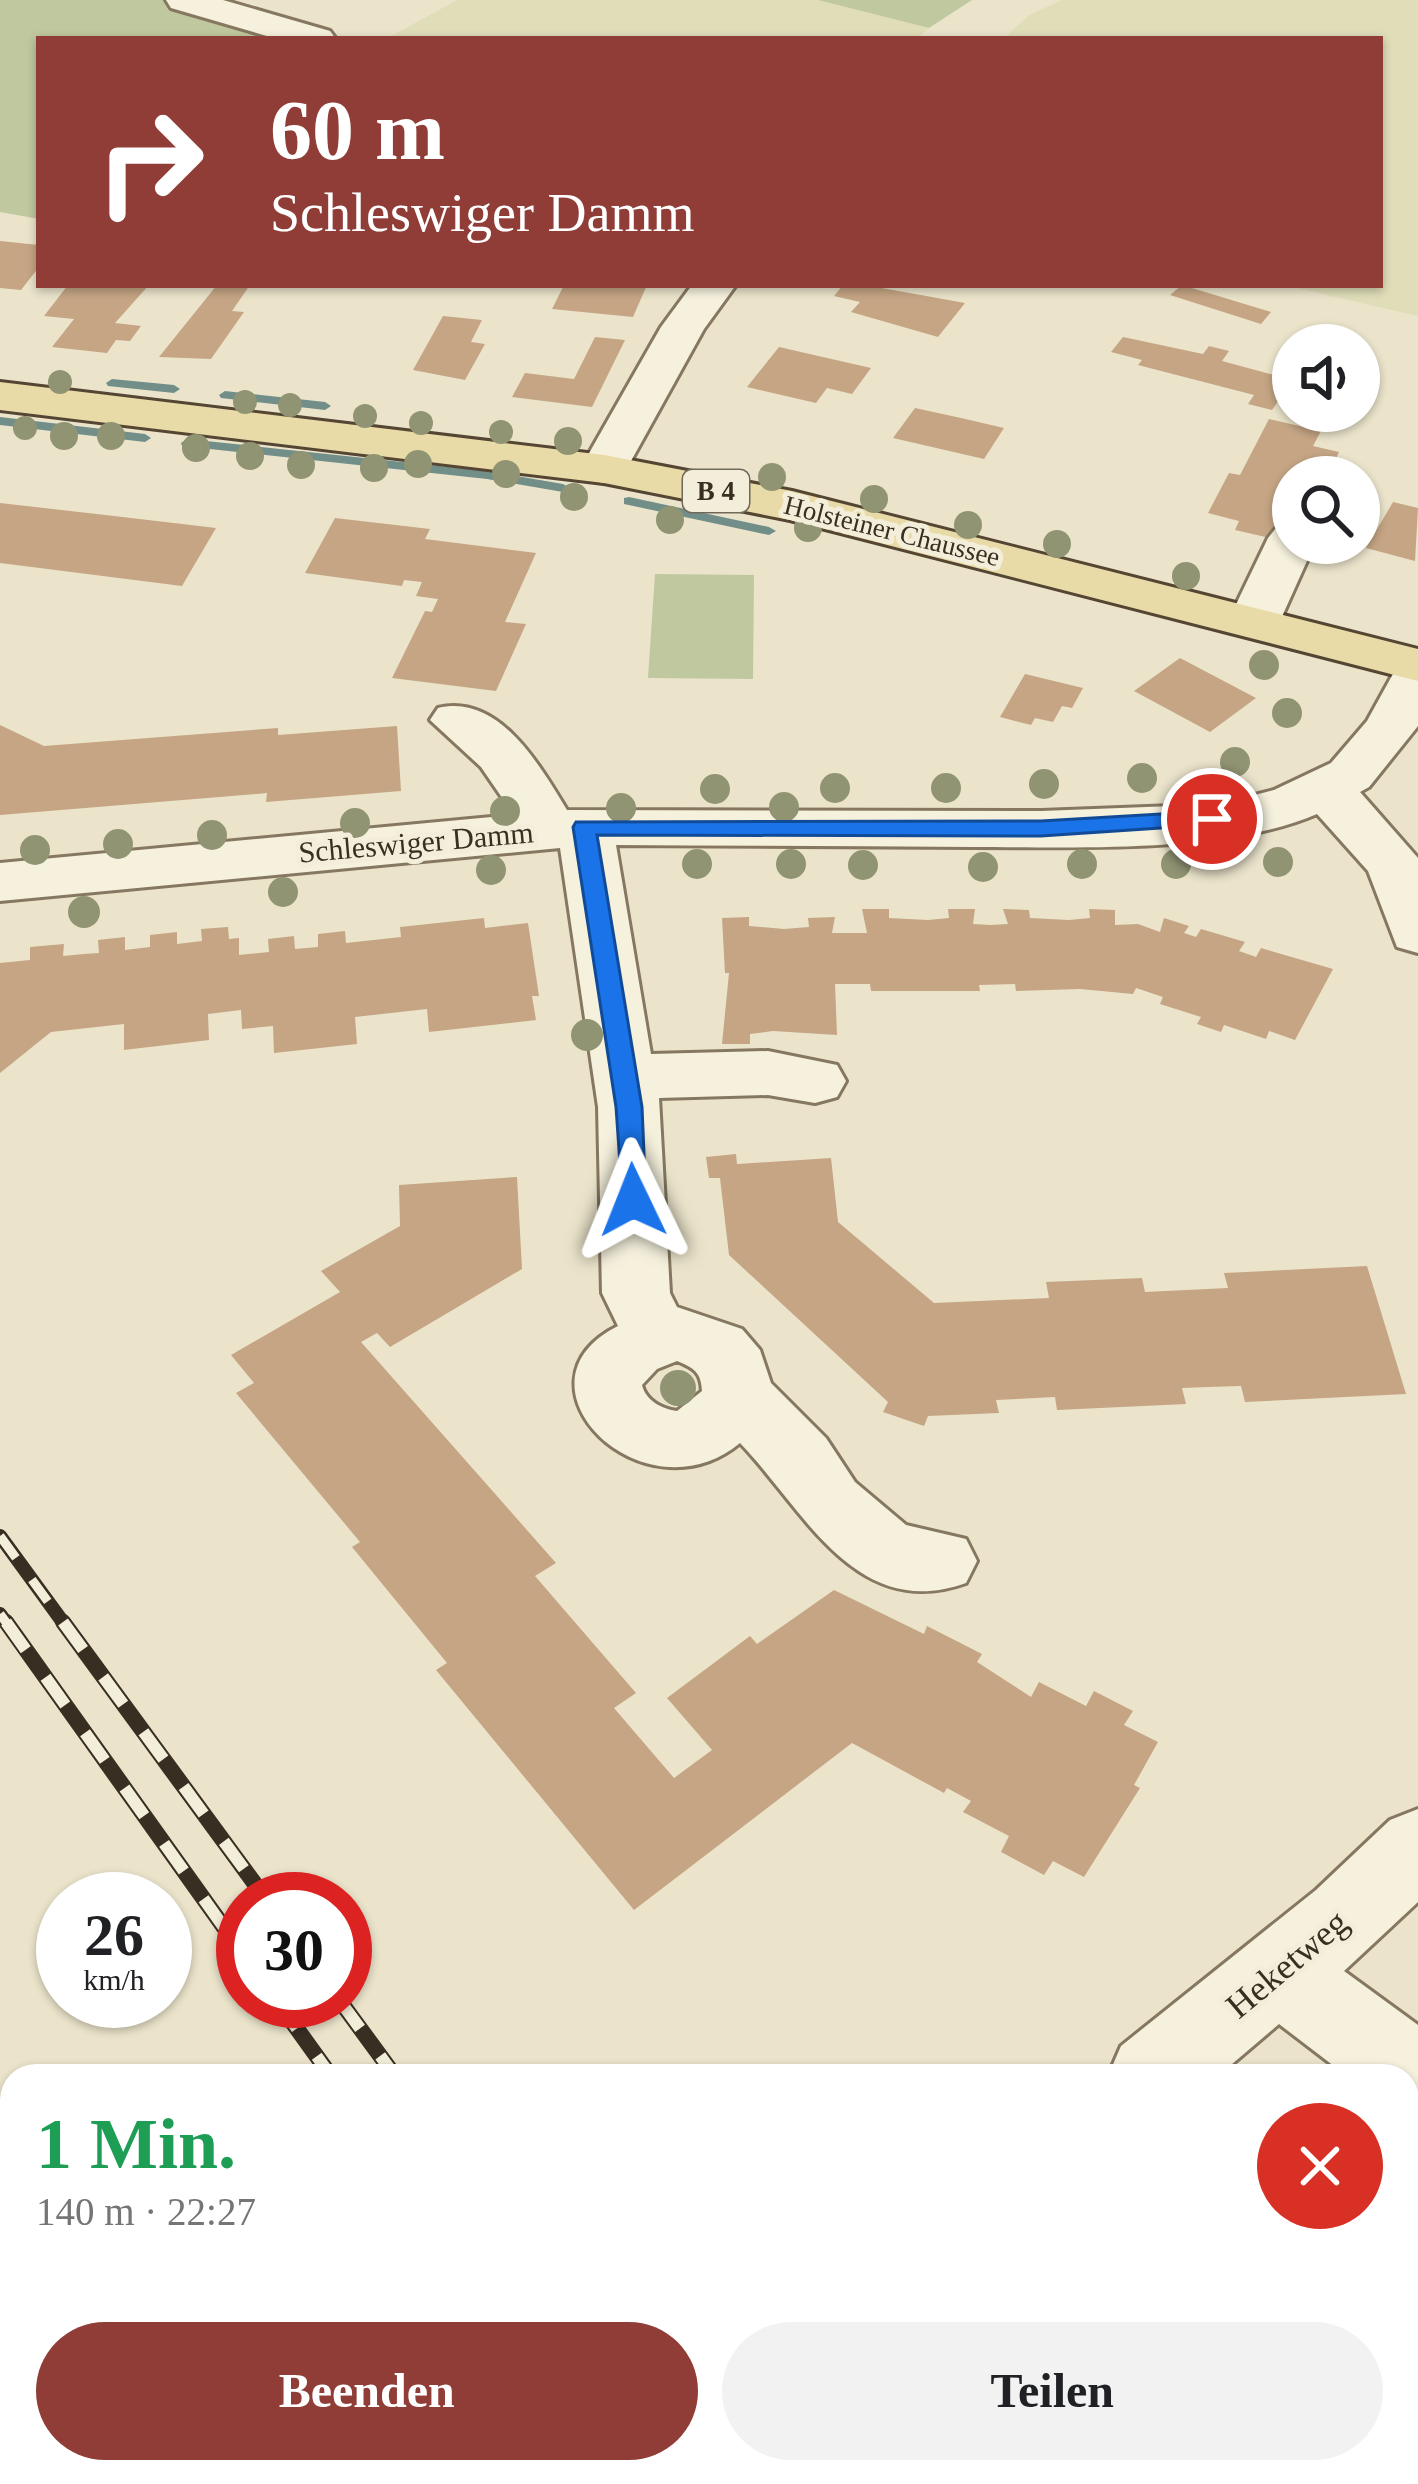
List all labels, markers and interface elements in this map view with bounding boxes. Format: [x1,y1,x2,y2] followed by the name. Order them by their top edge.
[72,84,228,240] icon: right
[270,84,445,177] text: 60 m
[270,183,694,243] text: Schleswiger Damm
[1272,324,1380,564] map controls
[1272,324,1380,432] button: sound
[1272,456,1380,564] button: search
[683,470,749,512] road number: B 4
[781,490,1003,572] street label: Holsteiner Chaussee
[1161,768,1263,870] pin
[1179,786,1245,852] icon: arrive
[297,815,535,869] street label: Schleswiger Damm
[570,1137,696,1263] position arrow
[216,1872,372,2028] speed limit sign: 30
[84,1902,144,1968] text: 26
[1218,1902,1356,2026] street label: Heketweg
[83,1963,145,1996] text: km/h
[1257,2103,1383,2229] button: close
[36,2104,236,2184] text: 1 Min.
[36,2190,256,2233] text: 140 m · 22:27
[36,2322,698,2460] button: Beenden
[722,2322,1383,2460] button: Teilen

